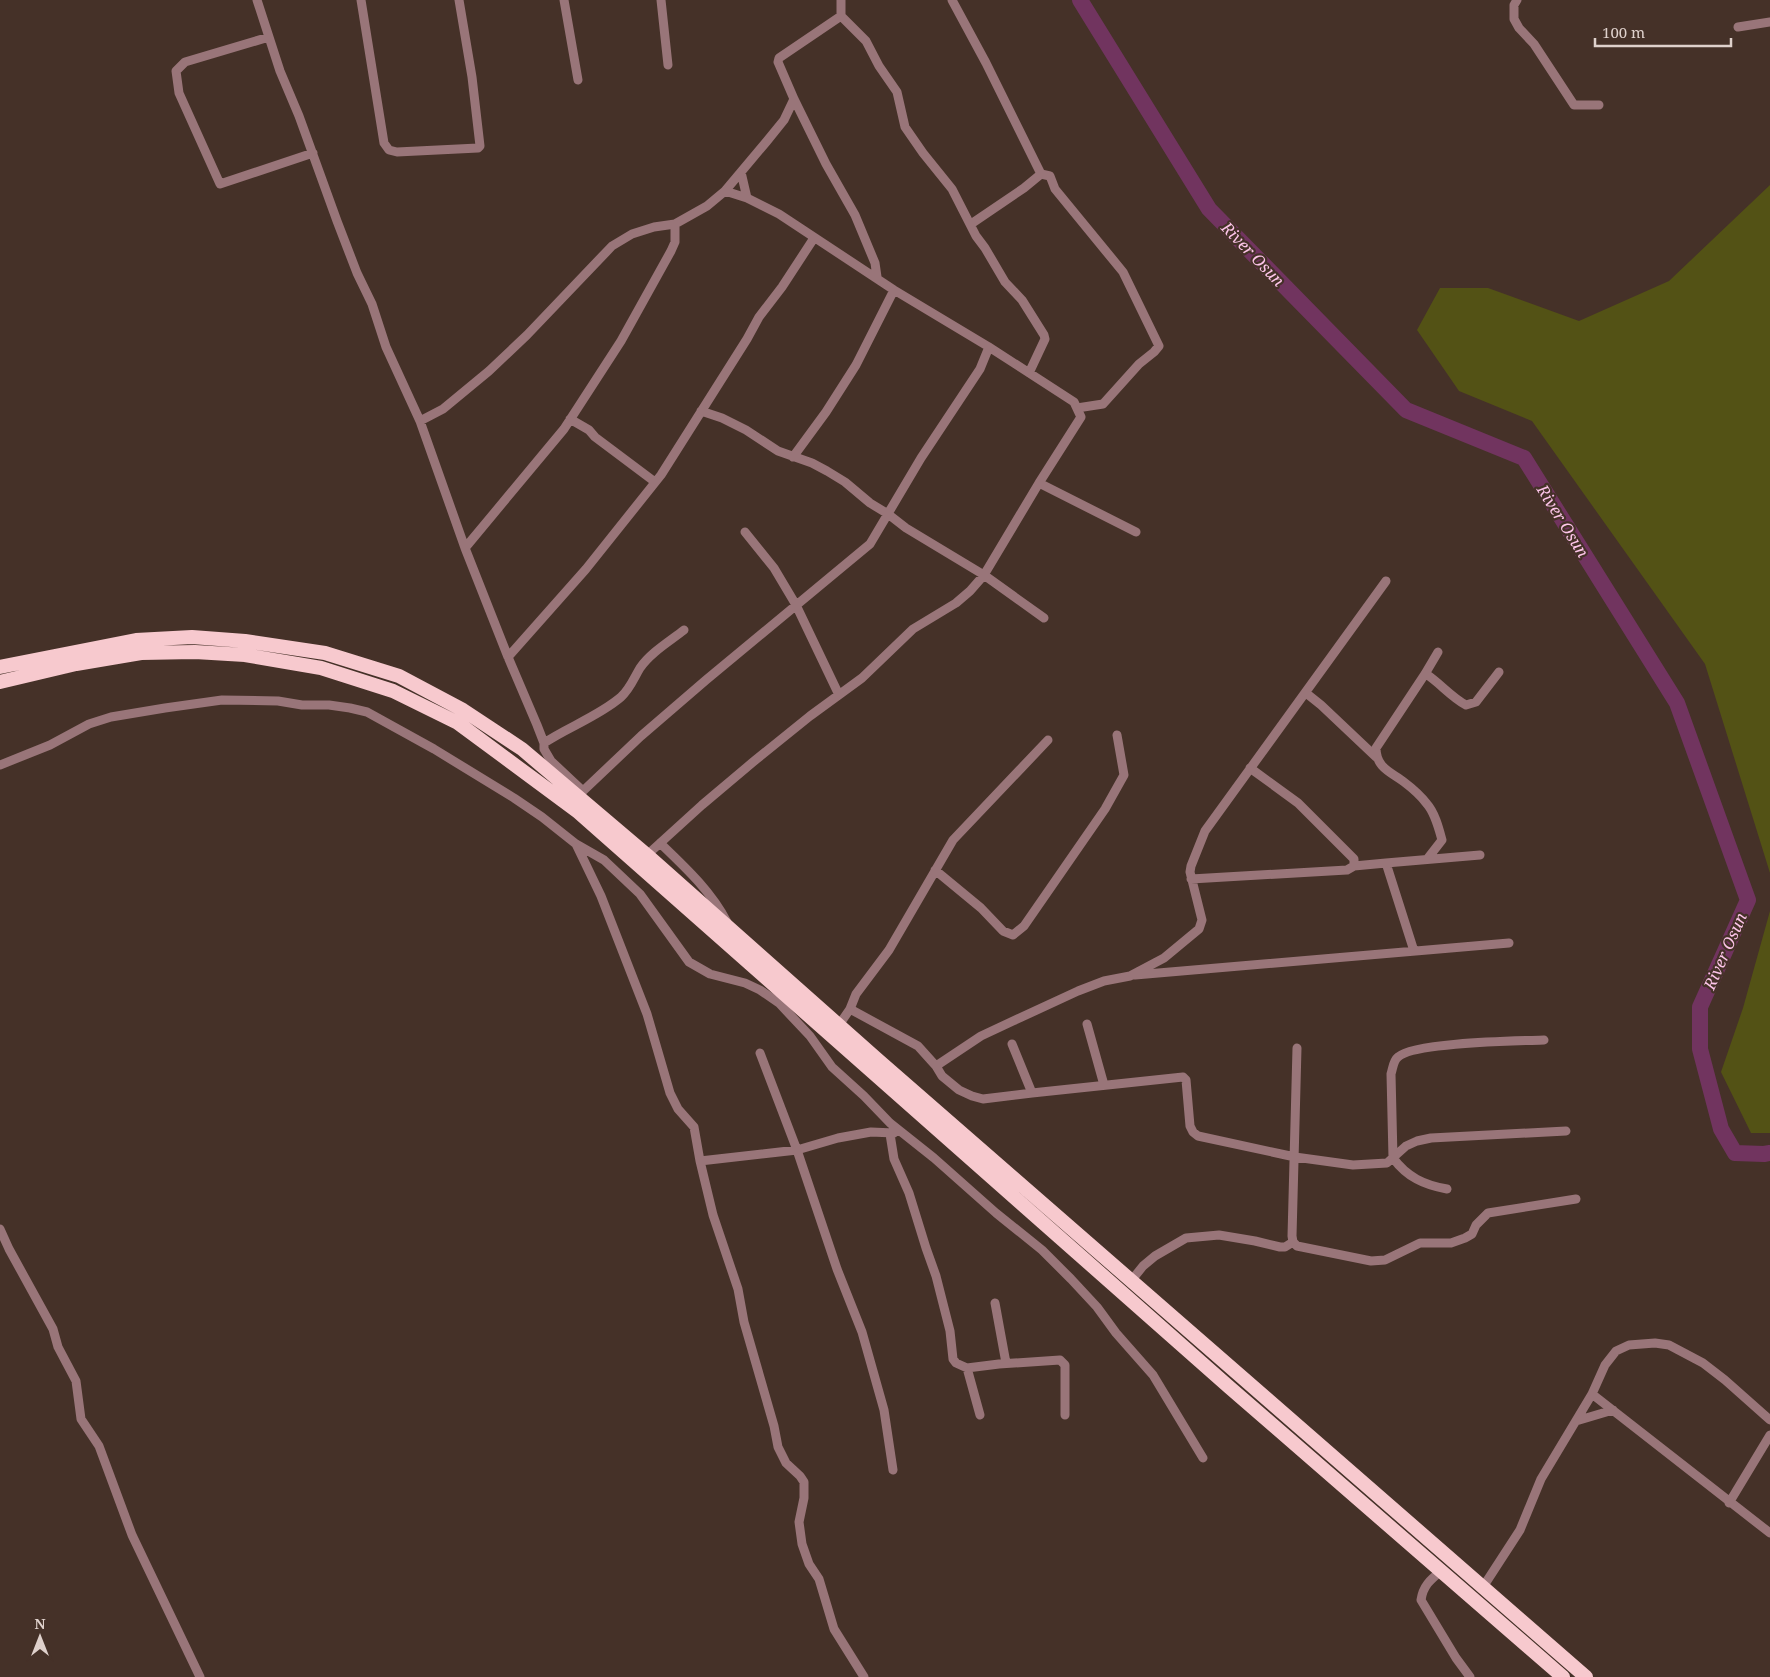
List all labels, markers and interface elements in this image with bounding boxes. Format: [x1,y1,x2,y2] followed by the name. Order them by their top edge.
[1595,15,1731,47] scale bar
[1602,22,1645,42] text: 100 m
[1216,216,1290,291] water label: River Osun
[1531,480,1594,562] water label: River Osun
[1698,909,1752,994] water label: River Osun
[15,1612,65,1662] north arrow
[34,1614,46,1633] text: N

